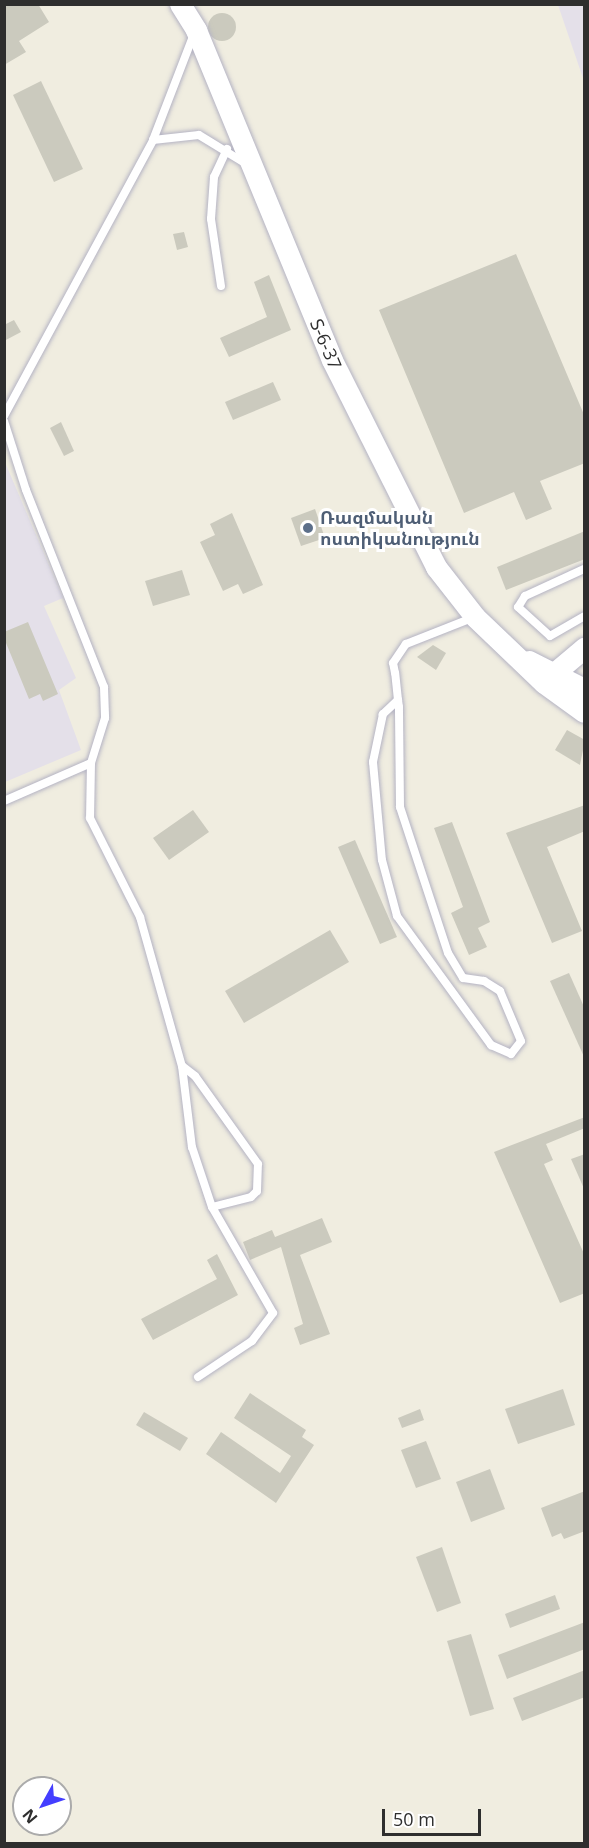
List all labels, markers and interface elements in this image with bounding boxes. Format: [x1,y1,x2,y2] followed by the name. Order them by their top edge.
[306,316,346,372] street label: Տ-6-37
[320,507,480,550] place label: Ռազմական ոստիկանություն
[301,521,315,535] marker: Ռազմական ոստիկանություն
[12,1776,72,1836] north arrow
[385,1797,484,1835] scale bar
[17,1804,42,1828] text: N
[393,1807,435,1831] text: 50 m

